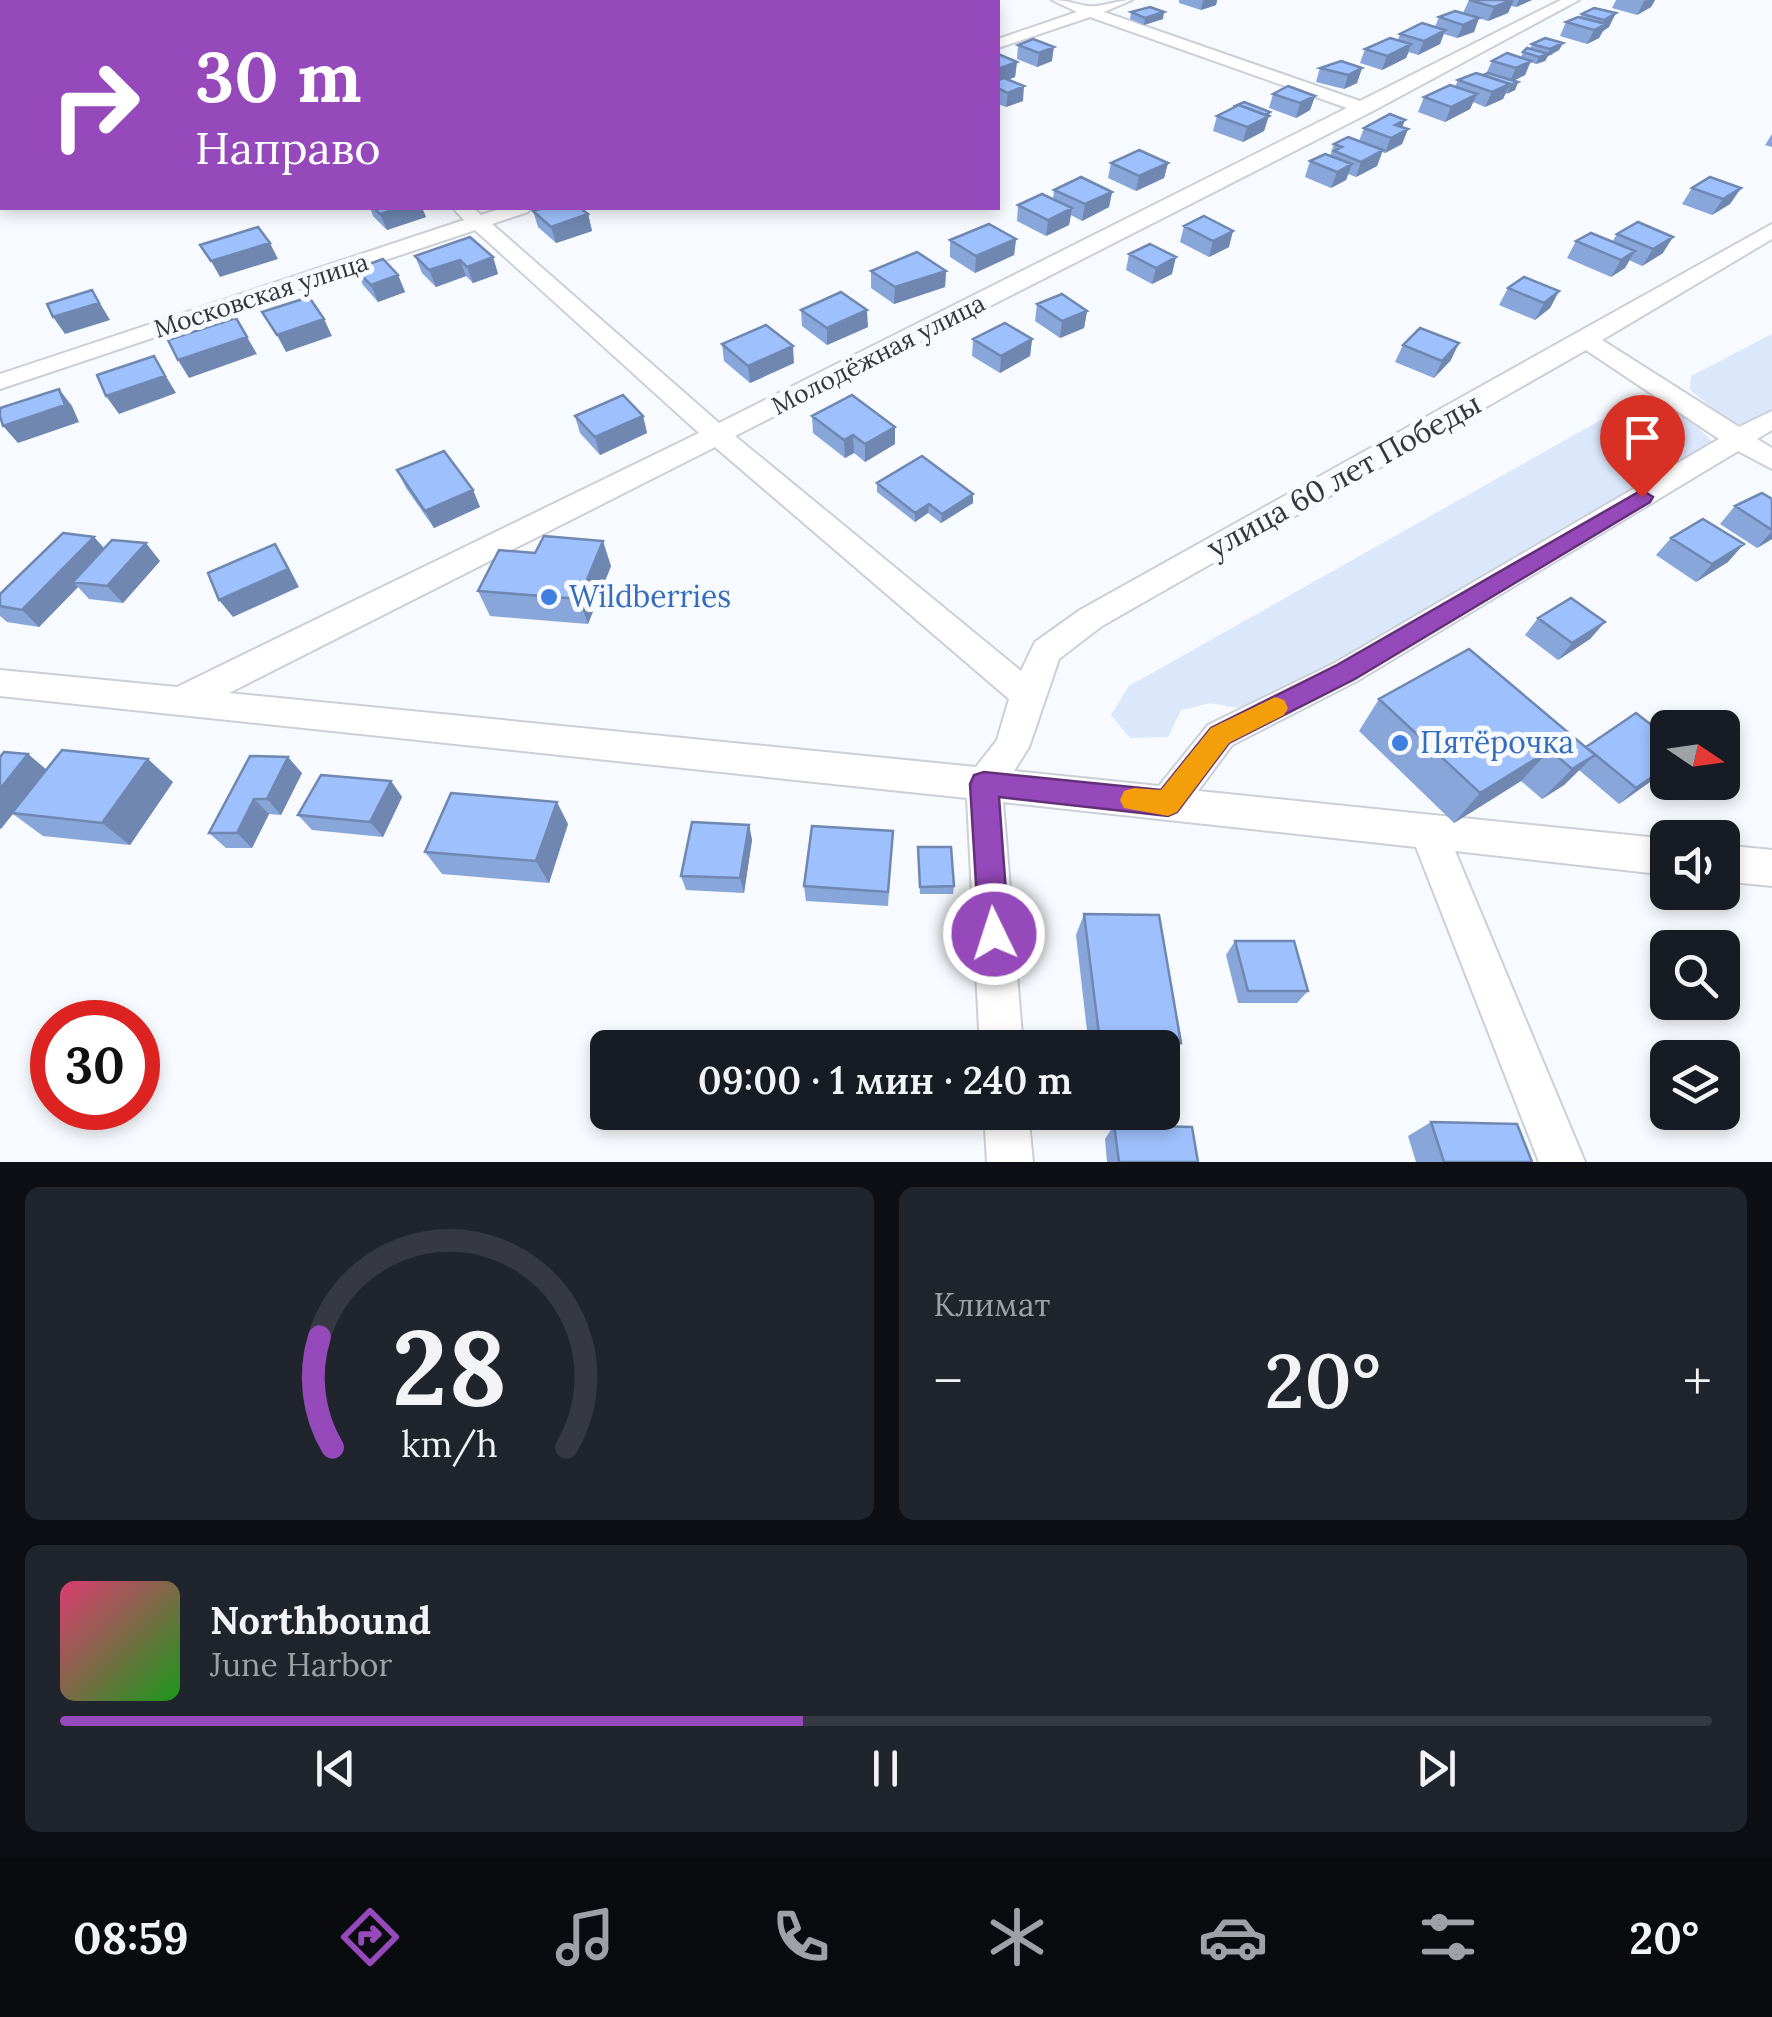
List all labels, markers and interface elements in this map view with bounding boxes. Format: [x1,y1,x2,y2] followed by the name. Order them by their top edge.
[195,32,362,121] text: 30 m
[30,40,160,170] icon: right
[195,119,381,176] text: Направо
[150,245,372,345] street label: Московская улица
[766,286,990,422] street label: Молодёжная улица
[1200,384,1488,567] street label: улица 60 лет Победы
[1600,395,1685,498] pin
[1615,410,1670,465] icon: arrive
[569,577,731,615] place label: Wildberries
[538,586,560,608] marker: Wildberries
[1650,710,1740,800] north arrow
[1650,710,1740,1130] map controls
[1420,723,1574,761] place label: Пятёрочка
[1389,732,1411,754] marker: Пятёрочка
[1650,820,1740,910] button: sound
[942,882,1046,986] position arrow
[1650,930,1740,1020] button: search
[30,1000,160,1130] speed limit sign: 30
[1650,1040,1740,1130] button: layers
[698,1056,1072,1104] text: 09:00 · 1 мин · 240 m
[934,1284,1050,1325] text: Климат
[392,1300,507,1433] text: 28
[1264,1333,1381,1429] text: 20°
[934,1346,963,1416] text: −
[1683,1346,1712,1416] text: +
[401,1421,498,1467] text: km/h
[210,1596,431,1644] text: Northbound
[210,1644,392,1685] text: June Harbor
[308,1741,363,1796] icon: previous
[858,1741,913,1796] icon: pause
[1409,1741,1464,1796] icon: next
[335,1902,405,1972] icon: directions
[550,1902,620,1972] icon: music
[766,1902,836,1972] icon: phone
[982,1902,1052,1972] icon: climate
[1198,1902,1268,1972] icon: car
[1413,1902,1483,1972] icon: filters
[73,1909,189,1966] text: 08:59
[1629,1909,1699,1966] text: 20°

